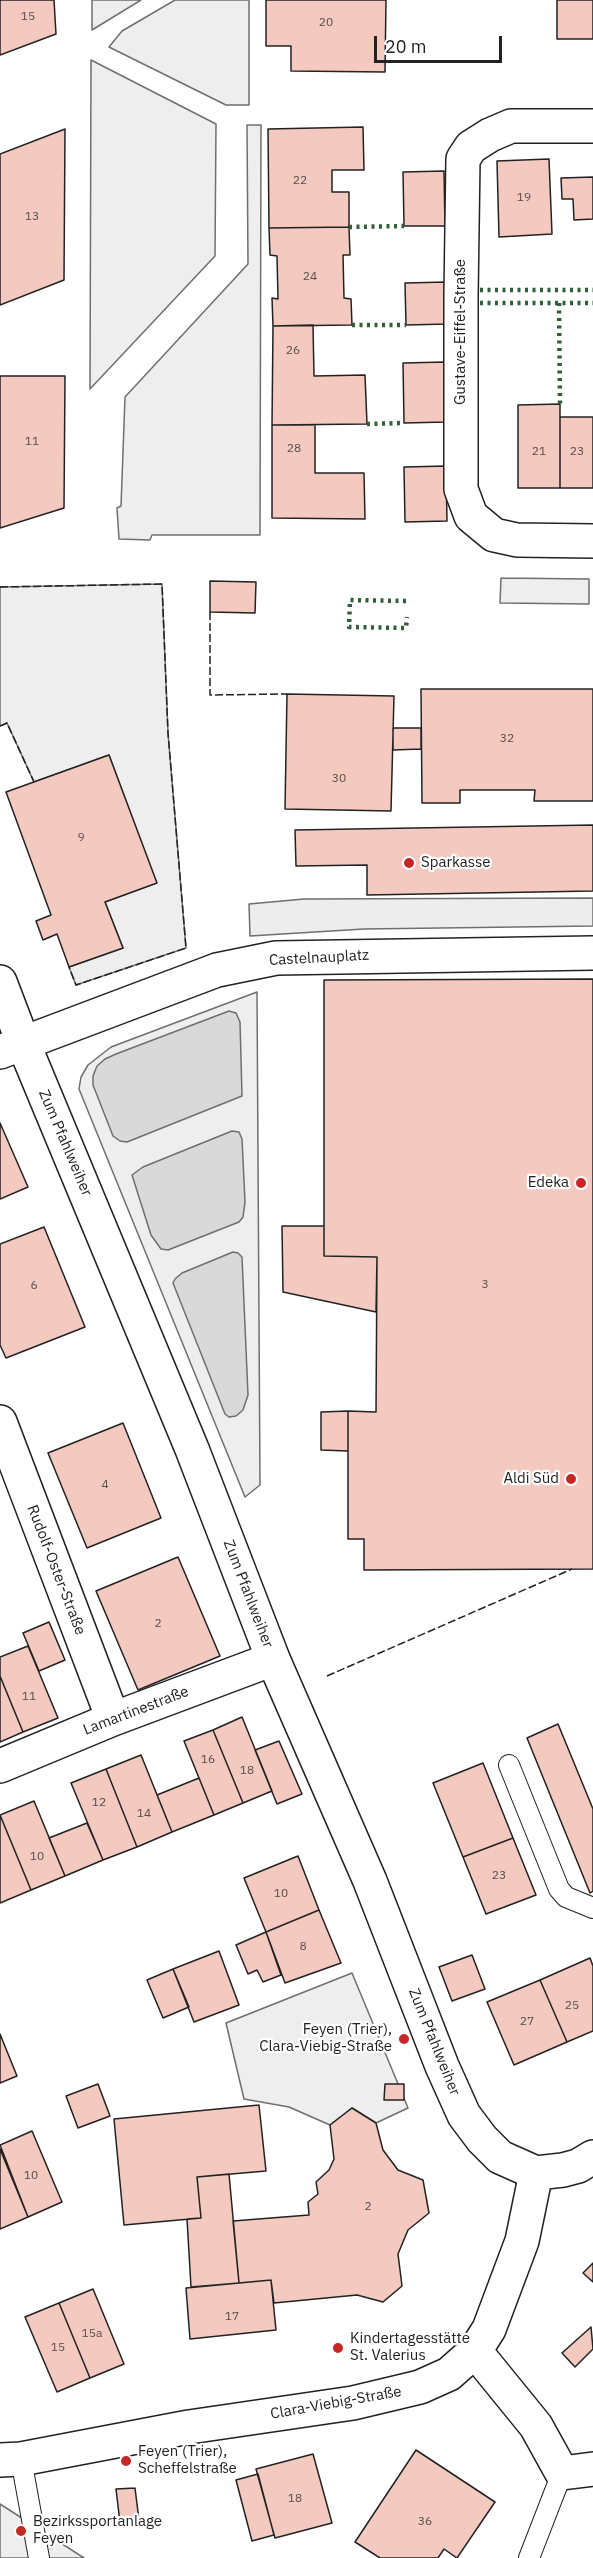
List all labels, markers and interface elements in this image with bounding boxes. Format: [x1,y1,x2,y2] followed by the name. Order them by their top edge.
[21,10,35,24] house number: 15
[319,16,333,30] house number: 20
[377,24,504,62] scale bar
[385,35,427,58] text: 20 m
[293,174,307,188] house number: 22
[517,191,531,205] house number: 19
[25,210,39,224] house number: 13
[452,259,470,405] street label: Gustave-Eiffel-Straße
[303,270,317,284] house number: 24
[286,344,300,358] house number: 26
[25,435,39,449] house number: 11
[287,442,301,456] house number: 28
[532,445,546,459] house number: 21
[570,445,584,459] house number: 23
[500,732,514,746] house number: 32
[332,772,346,786] house number: 30
[77,831,85,845] house number: 9
[421,854,491,872] place label: Sparkasse
[402,856,416,870] marker: Sparkasse
[269,946,369,970] street label: Castelnauplatz
[34,1087,96,1199] street label: Zum Pfahlweiher
[528,1174,569,1192] place label: Edeka
[574,1176,588,1190] marker: Edeka
[481,1278,489,1292] house number: 3
[30,1279,38,1293] house number: 6
[503,1470,559,1488] place label: Aldi Süd
[564,1472,578,1486] marker: Aldi Süd
[101,1478,109,1492] house number: 4
[23,1502,89,1638] street label: Rudolf-Oster-Straße
[219,1538,277,1650] street label: Zum Pfahlweiher
[154,1617,162,1631] house number: 2
[81,1683,191,1739] street label: Lamartinestraße
[22,1690,36,1704] house number: 11
[201,1753,215,1767] house number: 16
[240,1764,254,1778] house number: 18
[92,1796,106,1810] house number: 12
[137,1807,151,1821] house number: 14
[30,1850,44,1864] house number: 10
[492,1869,506,1883] house number: 23
[274,1887,288,1901] house number: 10
[299,1940,307,1954] house number: 8
[404,1986,464,2098] street label: Zum Pfahlweiher
[565,1999,579,2013] house number: 25
[520,2015,534,2029] house number: 27
[259,2021,392,2056] place label: Feyen (Trier), Clara-Viebig-Straße
[397,2032,411,2046] marker: Feyen (Trier), Clara-Viebig-Straße
[24,2169,38,2183] house number: 10
[364,2200,372,2214] house number: 2
[225,2310,239,2324] house number: 17
[82,2327,102,2341] house number: 15a
[350,2330,470,2365] place label: Kindertagesstätte St. Valerius
[51,2341,65,2355] house number: 15
[331,2341,345,2355] marker: Kindertagesstätte St. Valerius
[269,2383,403,2423] street label: Clara-Viebig-Straße
[138,2443,237,2478] place label: Feyen (Trier), Scheffelstraße
[119,2454,133,2468] marker: Feyen (Trier), Scheffelstraße
[288,2492,302,2506] house number: 18
[33,2513,162,2548] place label: Bezirkssportanlage Feyen
[418,2515,432,2529] house number: 36
[14,2524,28,2538] marker: Bezirkssportanlage Feyen

